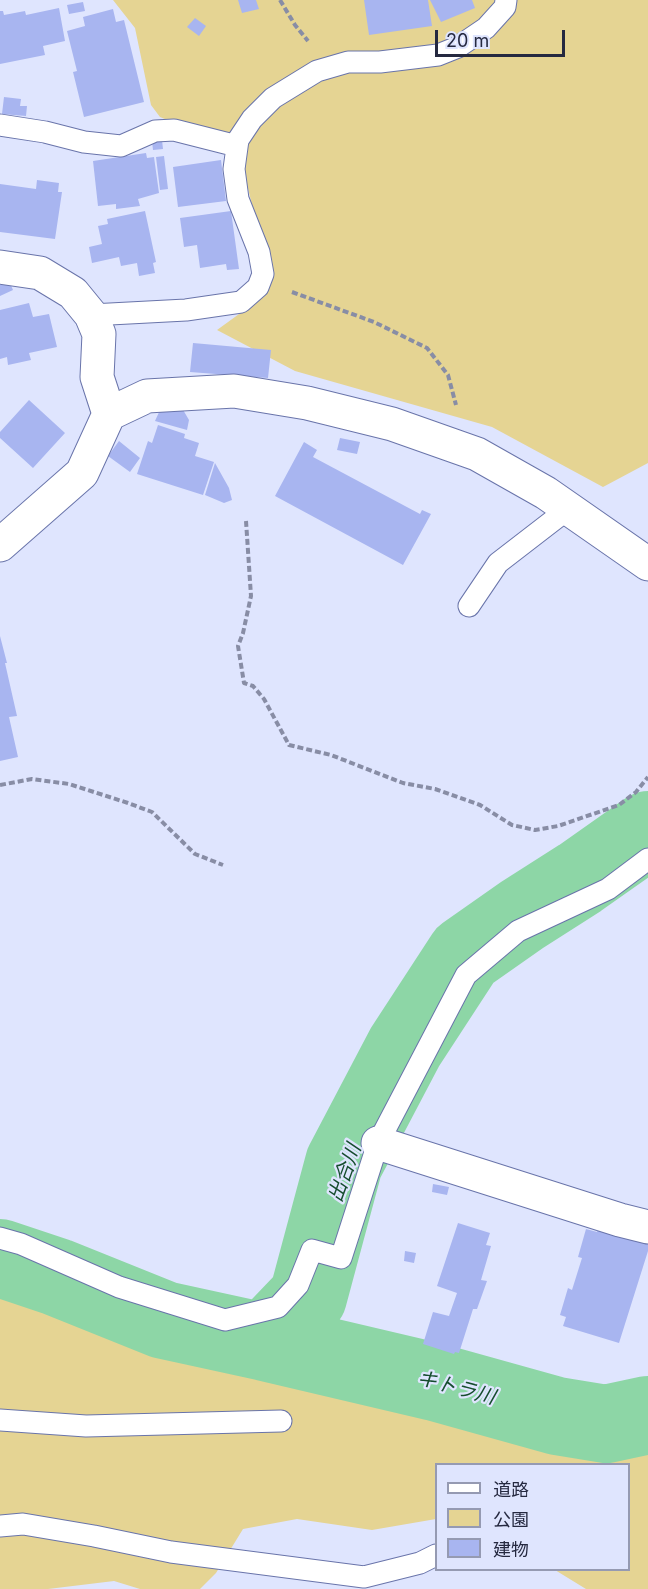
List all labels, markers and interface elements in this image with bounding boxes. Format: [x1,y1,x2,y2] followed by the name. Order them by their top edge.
[438,18,568,56] scale bar
[446,30,489,51] text: 20 m
[323,1141,367,1205] water label: 出合川
[414,1366,498,1410] water label: キトラ川
[435,1463,630,1571] legend
[493,1479,529,1500] text: 道路
[493,1509,529,1530] text: 公園
[493,1539,529,1560] text: 建物

